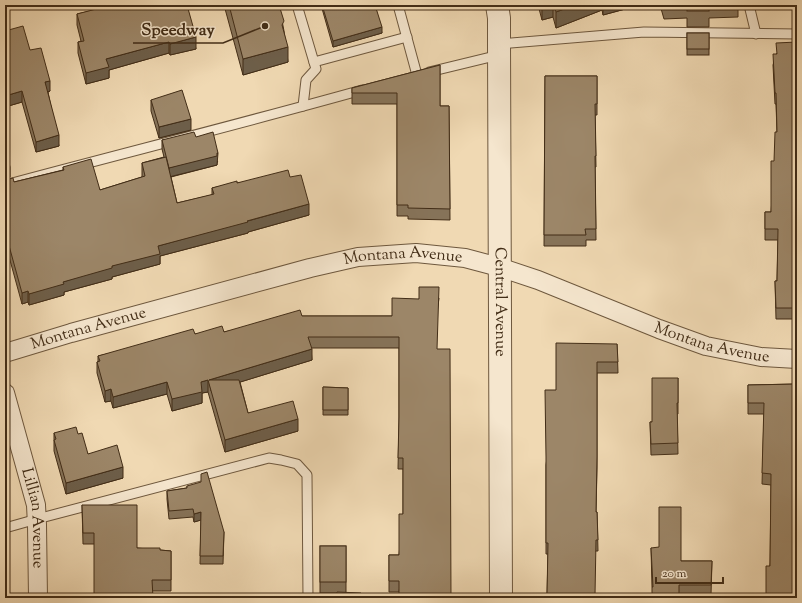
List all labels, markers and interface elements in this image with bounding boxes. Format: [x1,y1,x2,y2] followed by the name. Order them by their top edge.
[133,14,223,43] callout: Speedway
[141,19,215,43] text: Speedway
[341,241,463,271] street label: Montana Avenue
[488,247,512,357] street label: Central Avenue
[28,302,149,356] street label: Montana Avenue
[651,317,770,369] street label: Montana Avenue
[15,465,49,569] street label: Lillian Avenue
[656,559,723,585] scale bar
[662,565,687,583] text: 20 m

